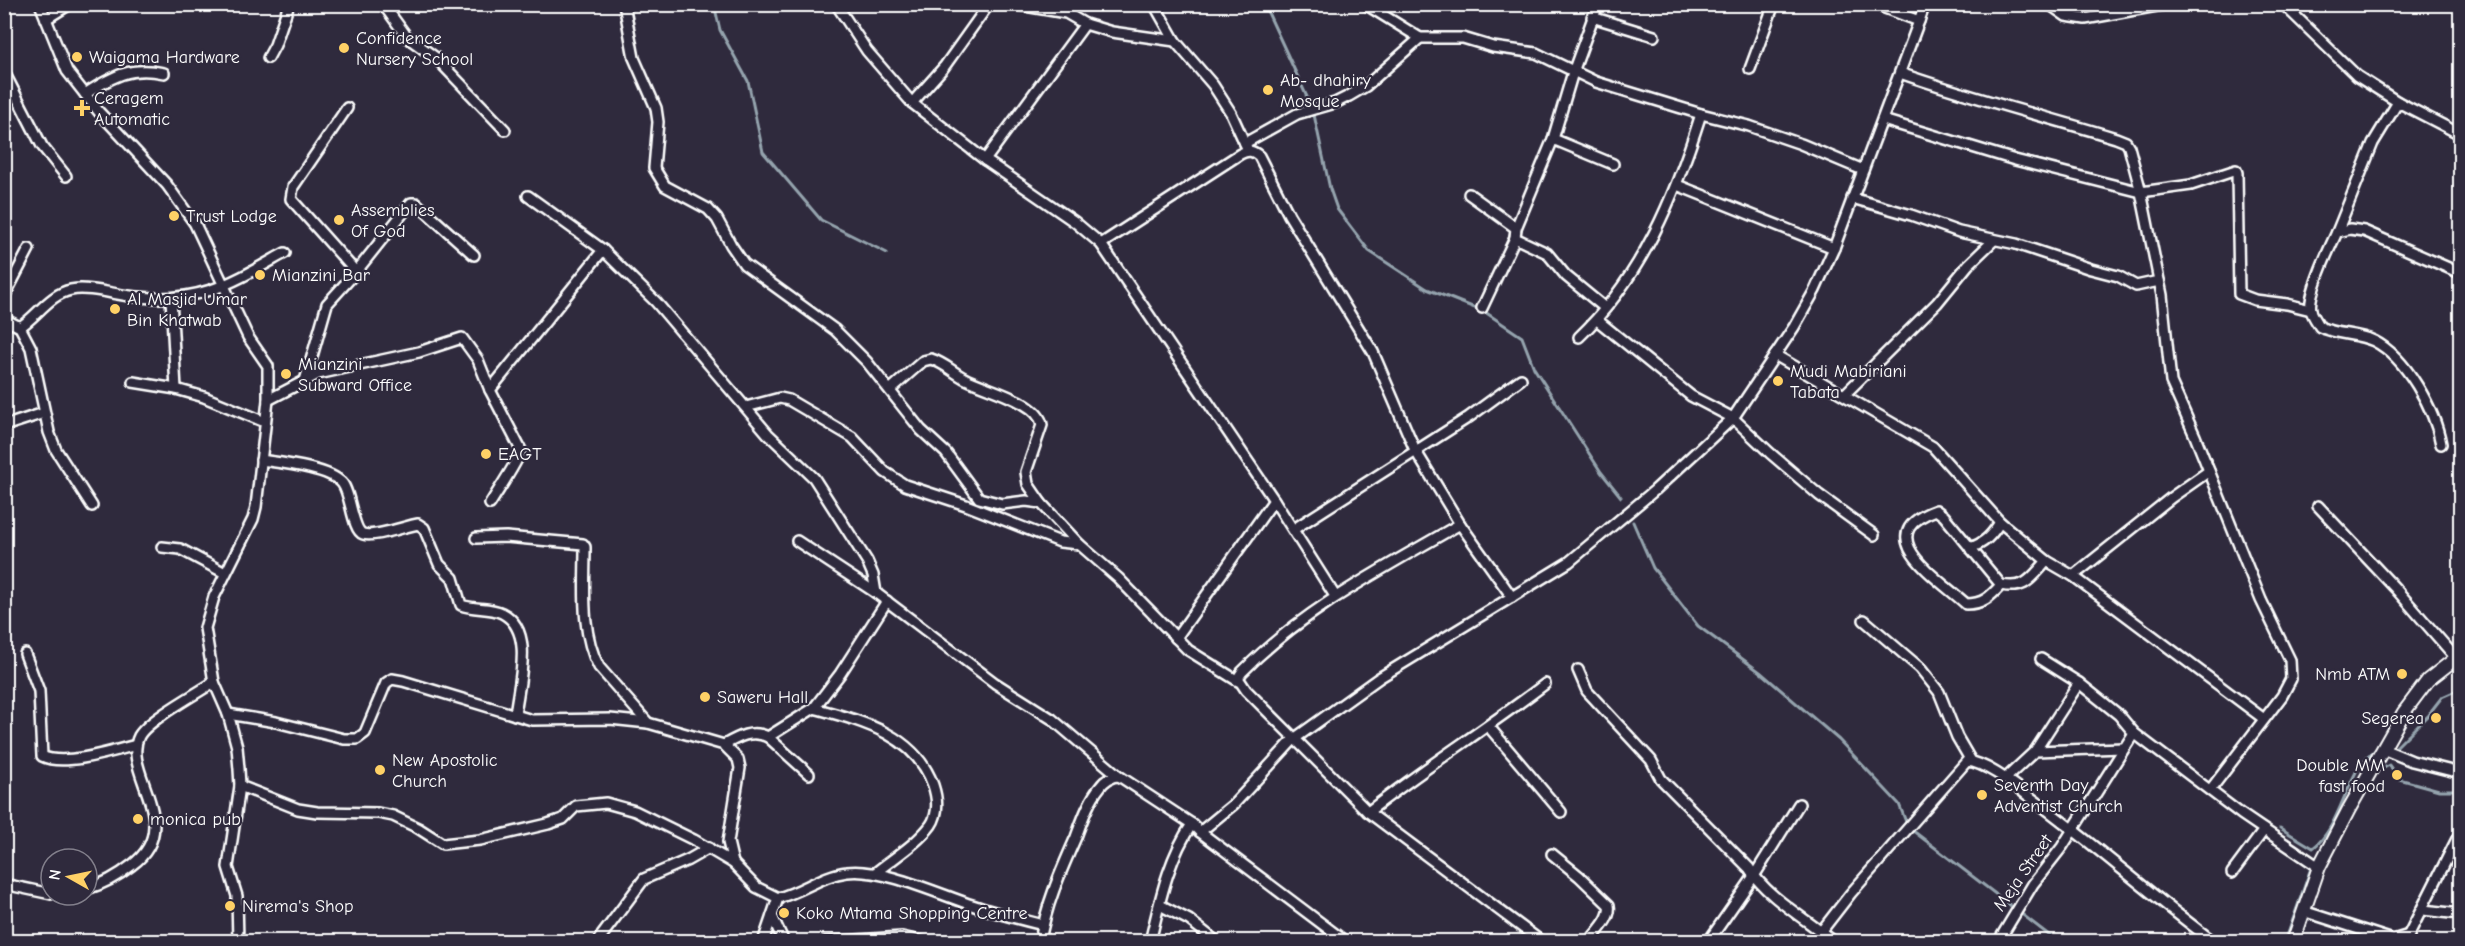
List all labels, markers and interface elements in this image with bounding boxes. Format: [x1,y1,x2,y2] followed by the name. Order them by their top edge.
[356,28,473,70] place label: Confidence Nursery School
[337,41,351,55] marker: Confidence Nursery School
[89,47,240,68] place label: Waigama Hardware
[70,50,84,64] marker: Waigama Hardware
[1280,70,1372,112] place label: Ab- dhahiry Mosque
[1261,83,1275,97] marker: Ab- dhahiry Mosque
[94,88,170,130] place label: Ceragem Automatic
[75,101,89,115] marker: Ceragem Automatic
[351,200,434,242] place label: Assemblies Of God
[186,206,277,227] place label: Trust Lodge
[167,209,181,223] marker: Trust Lodge
[332,213,346,227] marker: Assemblies Of God
[272,265,371,286] place label: Mianzini Bar
[253,268,267,282] marker: Mianzini Bar
[127,289,248,331] place label: Al Masjid Umar Bin Khatwab
[108,302,122,316] marker: Al Masjid Umar Bin Khatwab
[298,354,412,396] place label: Mianzini Subward Office
[1790,361,1907,403] place label: Mudi Mabiriani Tabata
[279,367,293,381] marker: Mianzini Subward Office
[1771,374,1785,388] marker: Mudi Mabiriani Tabata
[498,444,542,465] place label: EAGT
[479,447,493,461] marker: EAGT
[2315,664,2390,685] place label: Nmb ATM
[2395,667,2409,681] marker: Nmb ATM
[717,687,808,708] place label: Saweru Hall
[698,690,712,704] marker: Saweru Hall
[2361,708,2424,729] place label: Segerea
[2429,711,2443,725] marker: Segerea
[392,750,498,792] place label: New Apostolic Church
[2296,755,2385,797] place label: Double MM fast food
[373,763,387,777] marker: New Apostolic Church
[2390,768,2404,782] marker: Double MM fast food
[1994,775,2123,817] place label: Seventh Day Adventist Church
[1975,788,1989,802] marker: Seventh Day Adventist Church
[150,809,241,830] place label: monica pub
[131,812,145,826] marker: monica pub
[1989,830,2058,915] street label: Meja Street
[39,847,99,907] north arrow
[45,868,65,881] text: N
[242,896,354,917] place label: Nirema's Shop
[223,899,237,913] marker: Nirema's Shop
[796,903,1027,924] place label: Koko Mtama Shopping Centre
[777,906,791,920] marker: Koko Mtama Shopping Centre

